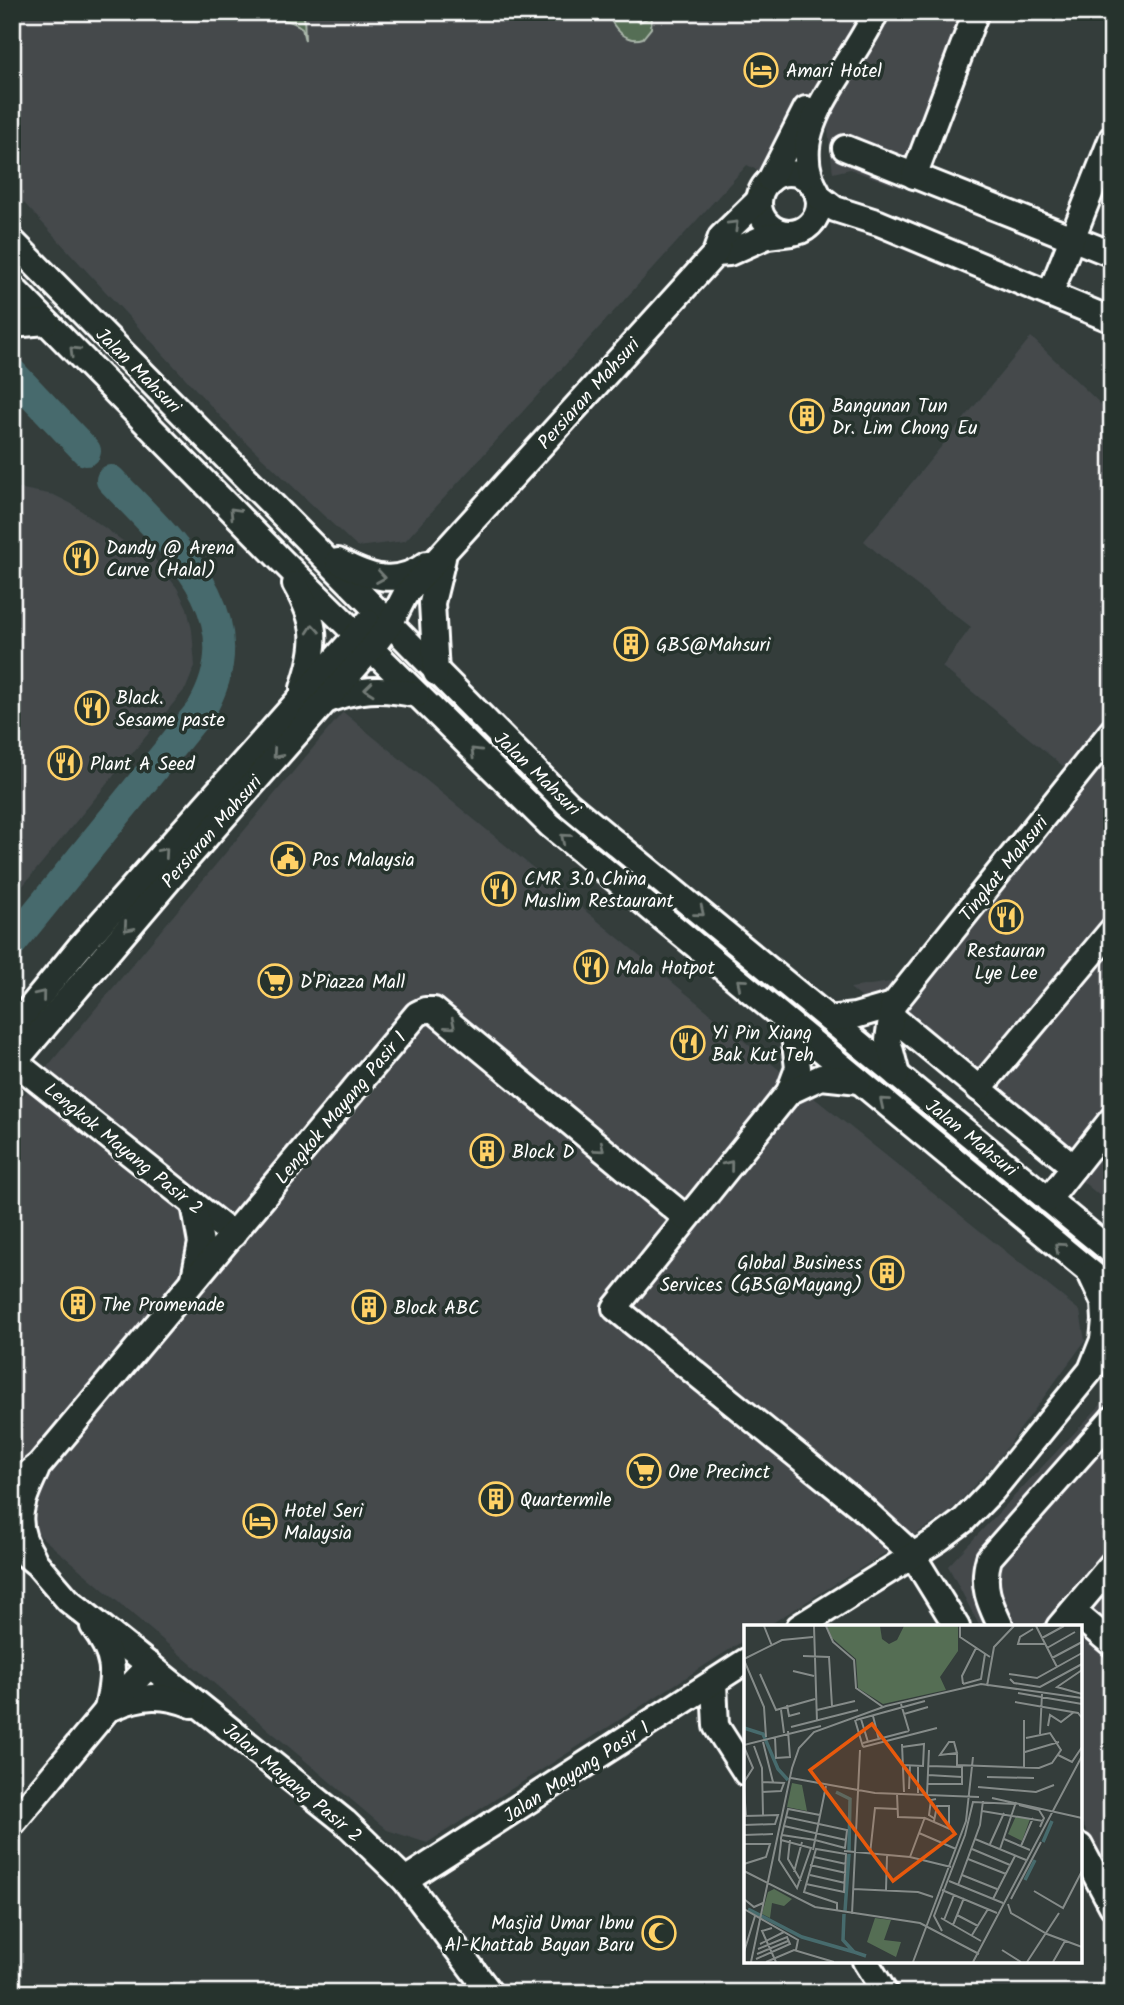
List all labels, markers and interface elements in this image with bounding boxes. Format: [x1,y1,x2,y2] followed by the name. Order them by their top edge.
[742,51,780,89] hotel icon: Amari Hotel
[786,57,882,87] place label: Amari Hotel
[726,220,739,233] one-way arrow
[88,321,189,422] street label: Jalan Mahsuri
[531,331,649,457] street label: Persiaran Mahsuri
[70,346,83,359] one-way arrow
[832,392,978,444] place label: Bangunan Tun Dr. Lim Chong Eu
[788,397,826,435] building icon: Bangunan Tun Dr. Lim Chong Eu
[230,507,243,520] one-way arrow
[106,534,235,586] place label: Dandy @ Arena Curve (Halal)
[62,539,100,577] restaurant icon: Dandy @ Arena Curve (Halal)
[375,569,387,584] one-way arrow
[306,624,321,635] one-way arrow
[612,625,650,663] building icon: GBS@Mahsuri
[656,631,772,661] place label: GBS@Mahsuri
[363,682,375,697] one-way arrow
[116,684,225,736] place label: Black. Sesame paste
[73,689,111,727] restaurant icon: Black. Sesame paste
[486,725,588,825] street label: Jalan Mahsuri
[46,744,84,782] restaurant icon: Plant A Seed
[273,746,285,759] one-way arrow
[470,748,483,761] one-way arrow
[90,750,195,780] place label: Plant A Seed
[155,768,271,896] street label: Persiaran Mahsuri
[952,809,1058,929] street label: Tingkat Mahsuri
[561,834,574,846] one-way arrow
[269,840,307,878] public building icon: Pos Malaysia
[312,846,415,876] place label: Pos Malaysia
[155,847,168,860] one-way arrow
[524,865,675,917] place label: CMR 3.0 China Muslim Restaurant
[480,870,518,908] restaurant icon: CMR 3.0 China Muslim Restaurant
[987,898,1025,936] restaurant icon: Restauran Lye Lee
[692,904,704,917] one-way arrow
[124,918,136,931] one-way arrow
[967,937,1045,989] place label: Restauran Lye Lee
[572,948,610,986] restaurant icon: Mala Hotpot
[616,954,715,984] place label: Mala Hotpot
[256,962,294,1000] supermarket icon: D'Piazza Mall
[300,968,406,998] place label: D'Piazza Mall
[736,979,749,991] one-way arrow
[33,990,46,1002] one-way arrow
[444,1016,456,1029] one-way arrow
[712,1019,814,1071] place label: Yi Pin Xiang Bak Kut Teh
[669,1024,707,1062] restaurant icon: Yi Pin Xiang Bak Kut Teh
[268,1025,415,1192] street label: Lengkok Mayang Pasir 1
[37,1076,209,1223] street label: Lengkok Mayang Pasir 2
[918,1092,1025,1186] street label: Jalan Mahsuri
[879,1097,891,1110] one-way arrow
[468,1132,506,1170] building icon: Block D
[512,1138,575,1168] place label: Block D
[592,1140,605,1152] one-way arrow
[721,1161,733,1174] one-way arrow
[1055,1242,1067,1255] one-way arrow
[660,1249,862,1301] place label: Global Business Services (GBS@Mayang)
[868,1254,906,1292] building icon: Global Business Services (GBS@Mayang)
[59,1285,97,1323] building icon: The Promenade
[350,1288,388,1326] building icon: Block ABC
[102,1291,225,1321] place label: The Promenade
[394,1294,479,1324] place label: Block ABC
[625,1452,663,1490] supermarket icon: One Precinct
[668,1458,771,1488] place label: One Precinct
[477,1480,515,1518] building icon: Quartermile
[520,1486,612,1516] place label: Quartermile
[284,1497,364,1549] place label: Hotel Seri Malaysia
[241,1502,279,1540] hotel icon: Hotel Seri Malaysia
[744,1625,1082,1963] inset map
[498,1714,656,1831] street label: Jalan Mayang Pasir 1
[215,1716,368,1851] street label: Jalan Mayang Pasir 2
[445,1909,634,1961] place label: Masjid Umar Ibnu Al-Khattab Bayan Baru
[640,1914,678,1952] mosque icon: Masjid Umar Ibnu Al-Khattab Bayan Baru

